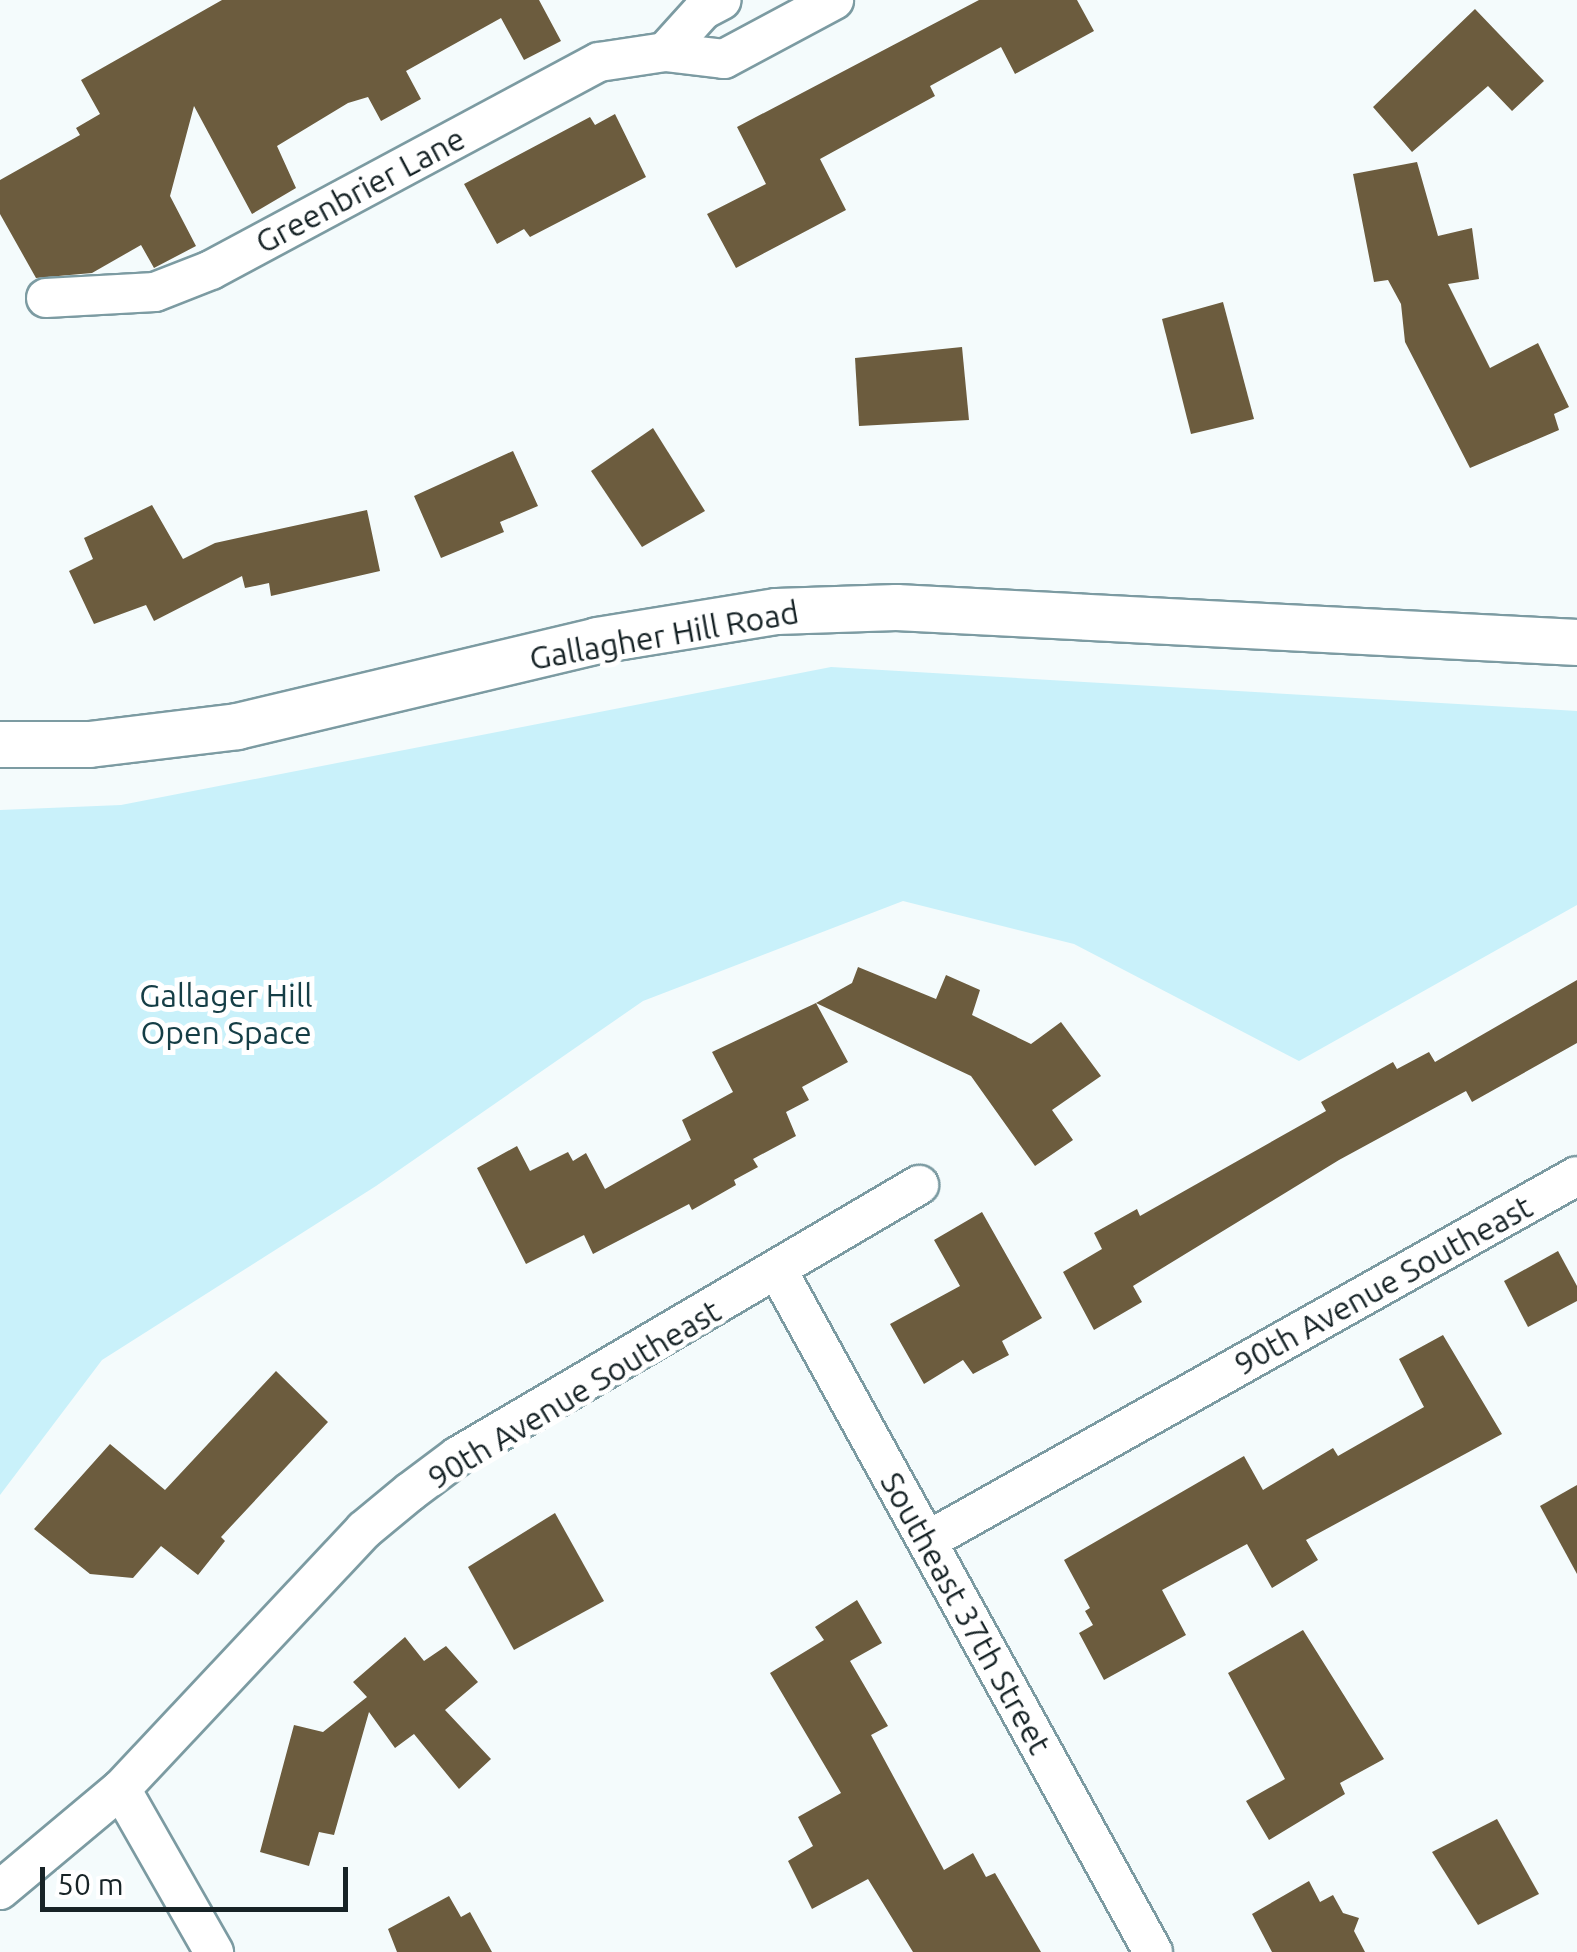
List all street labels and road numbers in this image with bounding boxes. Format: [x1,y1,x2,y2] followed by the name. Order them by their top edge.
[249,119,471,261] street label: Greenbrier Lane
[526,592,802,678] street label: Gallagher Hill Road
[1227,1187,1539,1383] street label: 90th Avenue Southeast
[421,1291,727,1497] street label: 90th Avenue Southeast
[873,1465,1059,1761] street label: Southeast 37th Street

